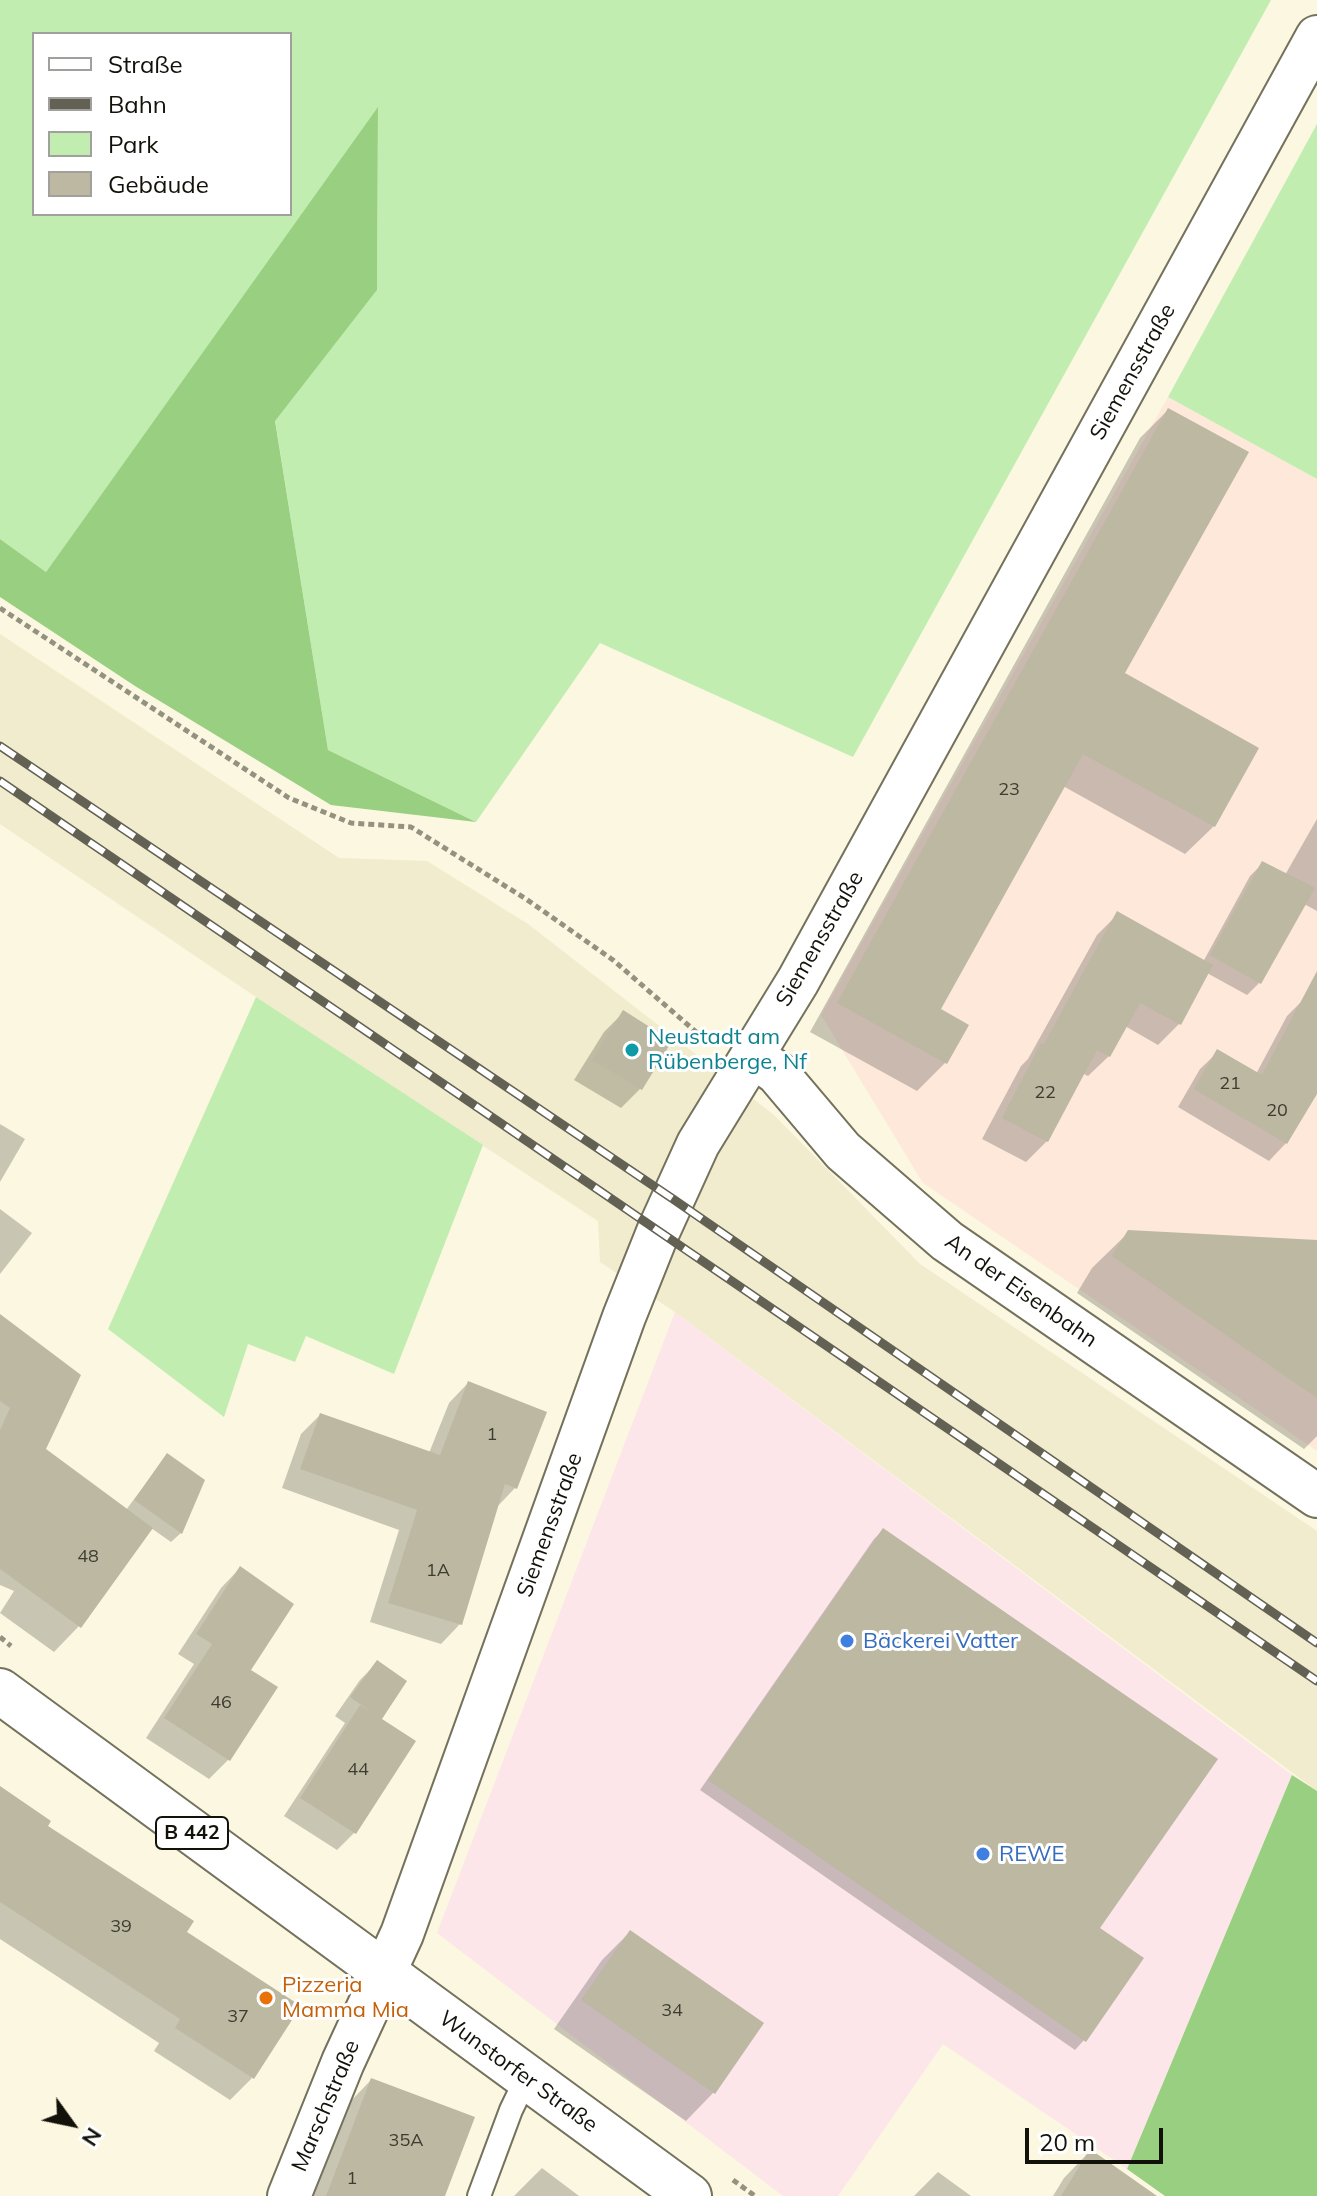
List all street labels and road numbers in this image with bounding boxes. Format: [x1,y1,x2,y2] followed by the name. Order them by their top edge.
[1085,299,1181,445] street label: Siemensstraße
[771,867,869,1011] street label: Siemensstraße
[940,1229,1102,1353] street label: An der Eisenbahn
[512,1449,588,1601] street label: Siemensstraße
[156,1817,228,1849] road number: B 442
[434,2006,602,2138] street label: Wunstorfer Straße
[286,2036,366,2176] street label: Marschstraße

